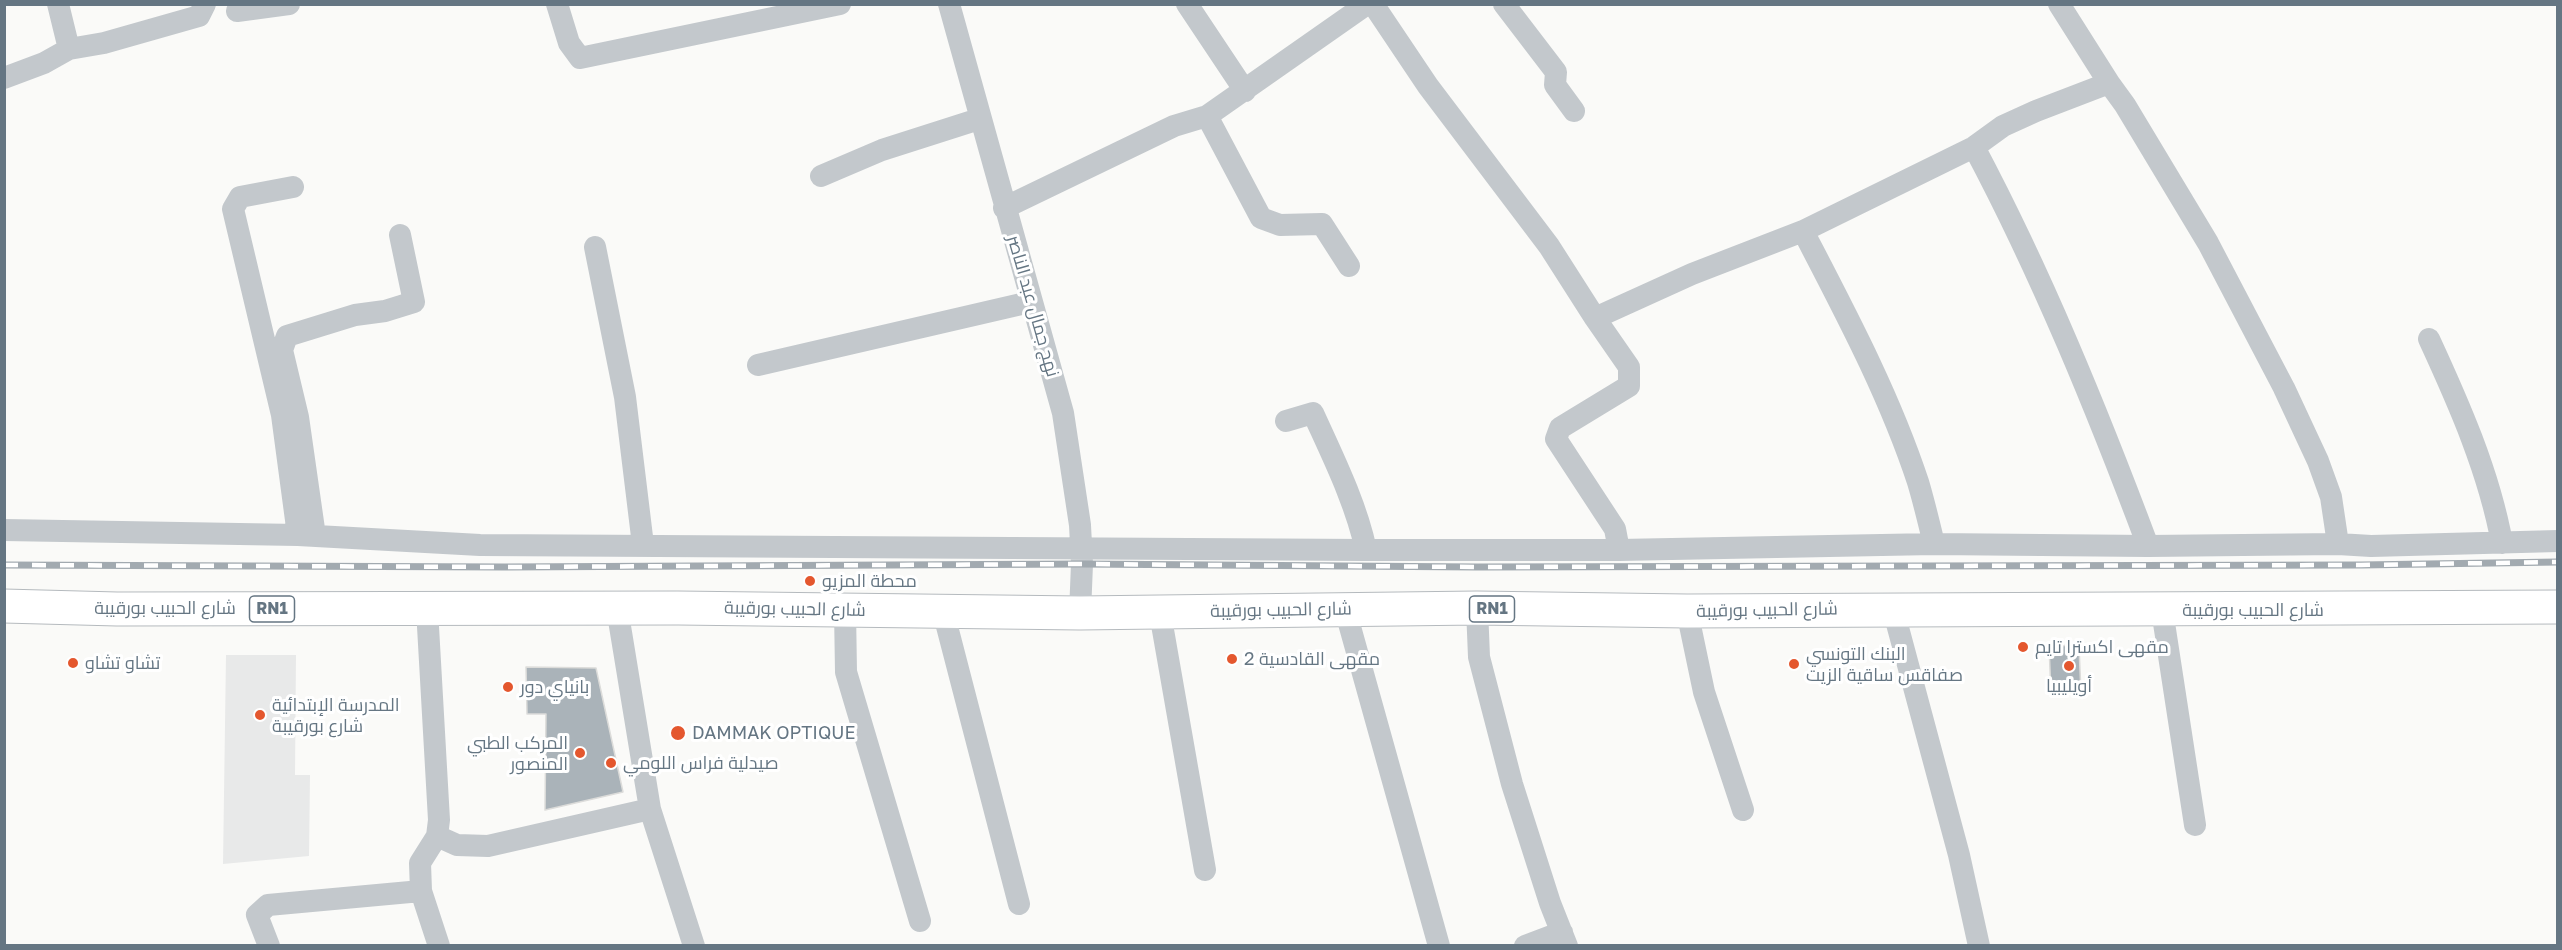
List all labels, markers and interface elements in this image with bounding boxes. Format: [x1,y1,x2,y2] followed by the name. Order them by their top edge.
[1002,233,1064,379] street label: نهج جمال عبد الناصر
[822,570,917,592] place label: محطة المزيو
[803,574,817,588] marker: محطة المزيو
[250,596,294,622] road number: RN1
[1470,596,1514,622] road number: RN1
[94,597,236,619] street label: شارع الحبيب بورقيبة
[724,597,866,621] street label: شارع الحبيب بورقيبة
[1210,598,1352,622] street label: شارع الحبيب بورقيبة
[1696,598,1838,622] street label: شارع الحبيب بورقيبة
[2182,599,2324,621] street label: شارع الحبيب بورقيبة
[2035,636,2169,658] place label: مقهى اكسترا تايم
[2016,640,2030,654] marker: مقهى اكسترا تايم
[1806,643,1963,686] place label: البنك التونسي صفاقس ساقية الزيت
[1244,648,1380,670] place label: مقهى القادسية 2
[85,652,160,674] place label: تشاو تشاو
[1225,652,1239,666] marker: مقهى القادسية 2
[66,656,80,670] marker: تشاو تشاو
[1787,657,1801,671] marker: البنك التونسي صفاقس ساقية الزيت
[2062,659,2076,673] marker: أويليبيا
[2046,675,2092,697] place label: أويليبيا
[520,676,589,698] place label: بانياي دور
[501,680,515,694] marker: بانياي دور
[272,694,400,736] place label: المدرسة الإبتدائية شارع بورقيبة
[253,708,267,722] marker: المدرسة الإبتدائية شارع بورقيبة
[692,722,855,744] place label: DAMMAK OPTIQUE
[669,724,687,742] marker: DAMMAK OPTIQUE
[467,732,568,774] place label: المركب الطبي المنصور
[573,746,587,760] marker: المركب الطبي المنصور
[623,752,778,774] place label: صيدلية فراس اللومي
[604,756,618,770] marker: صيدلية فراس اللومي

